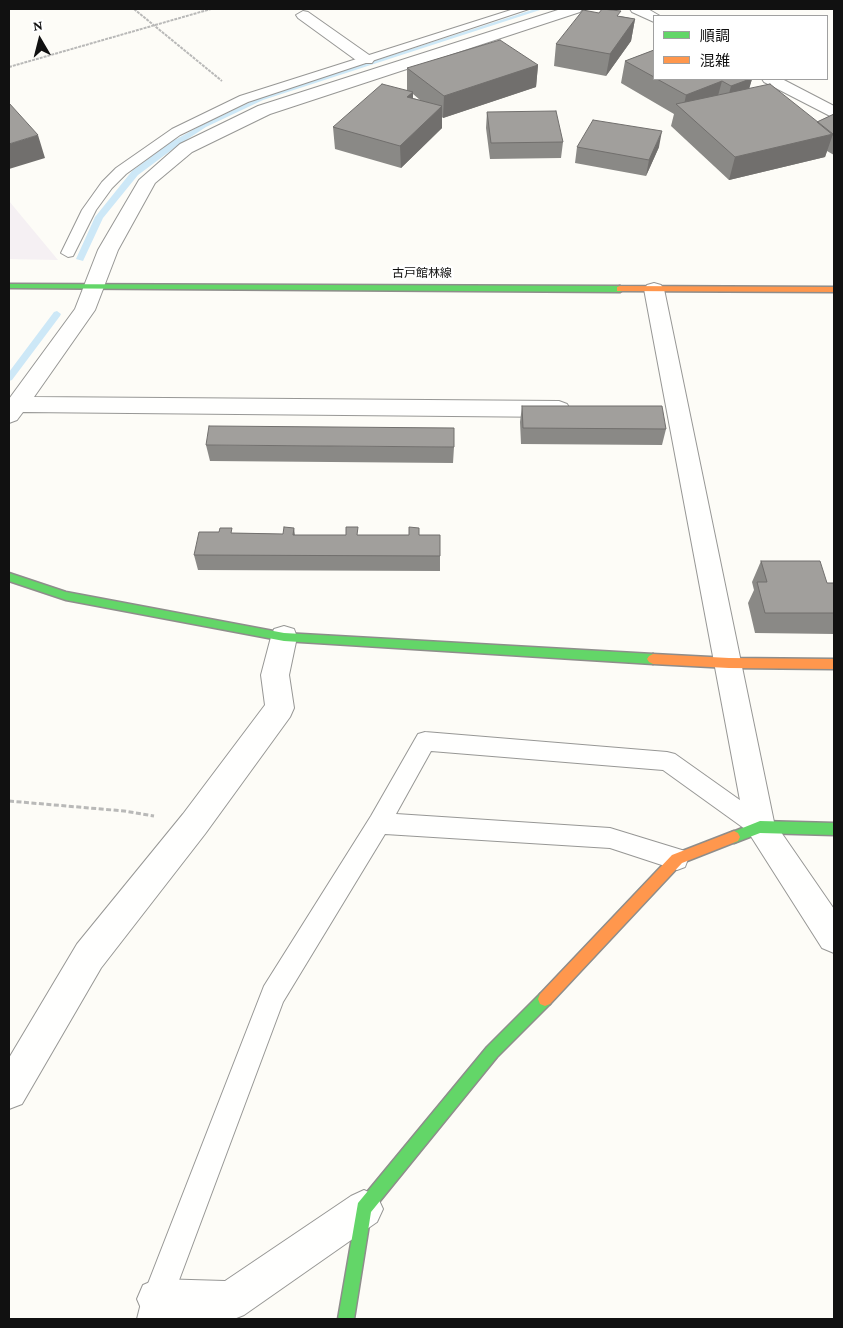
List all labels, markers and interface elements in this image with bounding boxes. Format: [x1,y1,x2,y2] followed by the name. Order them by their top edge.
[15,15,65,65] north arrow
[653,15,828,80] legend
[32,17,44,34] text: N
[700,28,730,44] text: 順調
[700,53,730,69] text: 混雑
[392,266,452,280] street label: 古戸館林線

